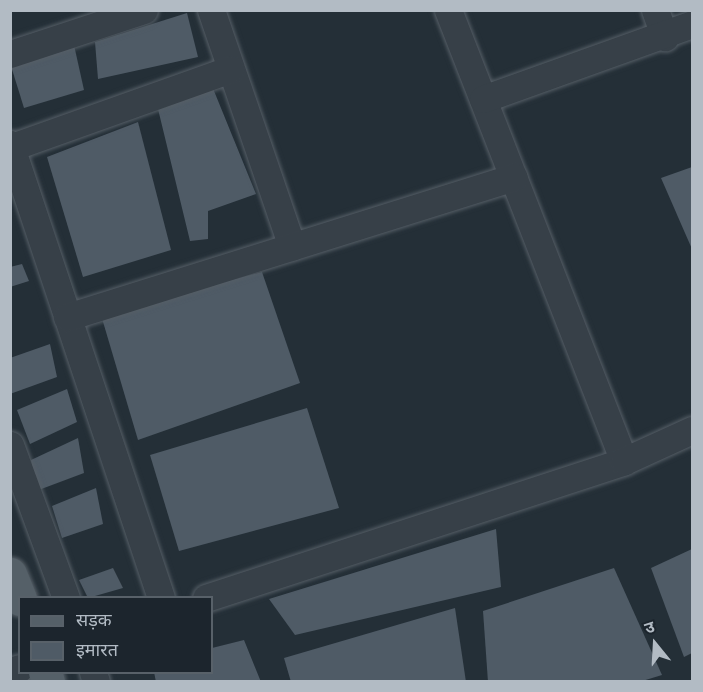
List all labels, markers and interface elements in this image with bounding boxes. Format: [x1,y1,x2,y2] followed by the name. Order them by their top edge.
[18,596,213,674] legend
[76,609,112,630] text: सड़क
[625,614,685,674] north arrow
[642,616,657,638] text: उ
[76,639,118,660] text: इमारत

